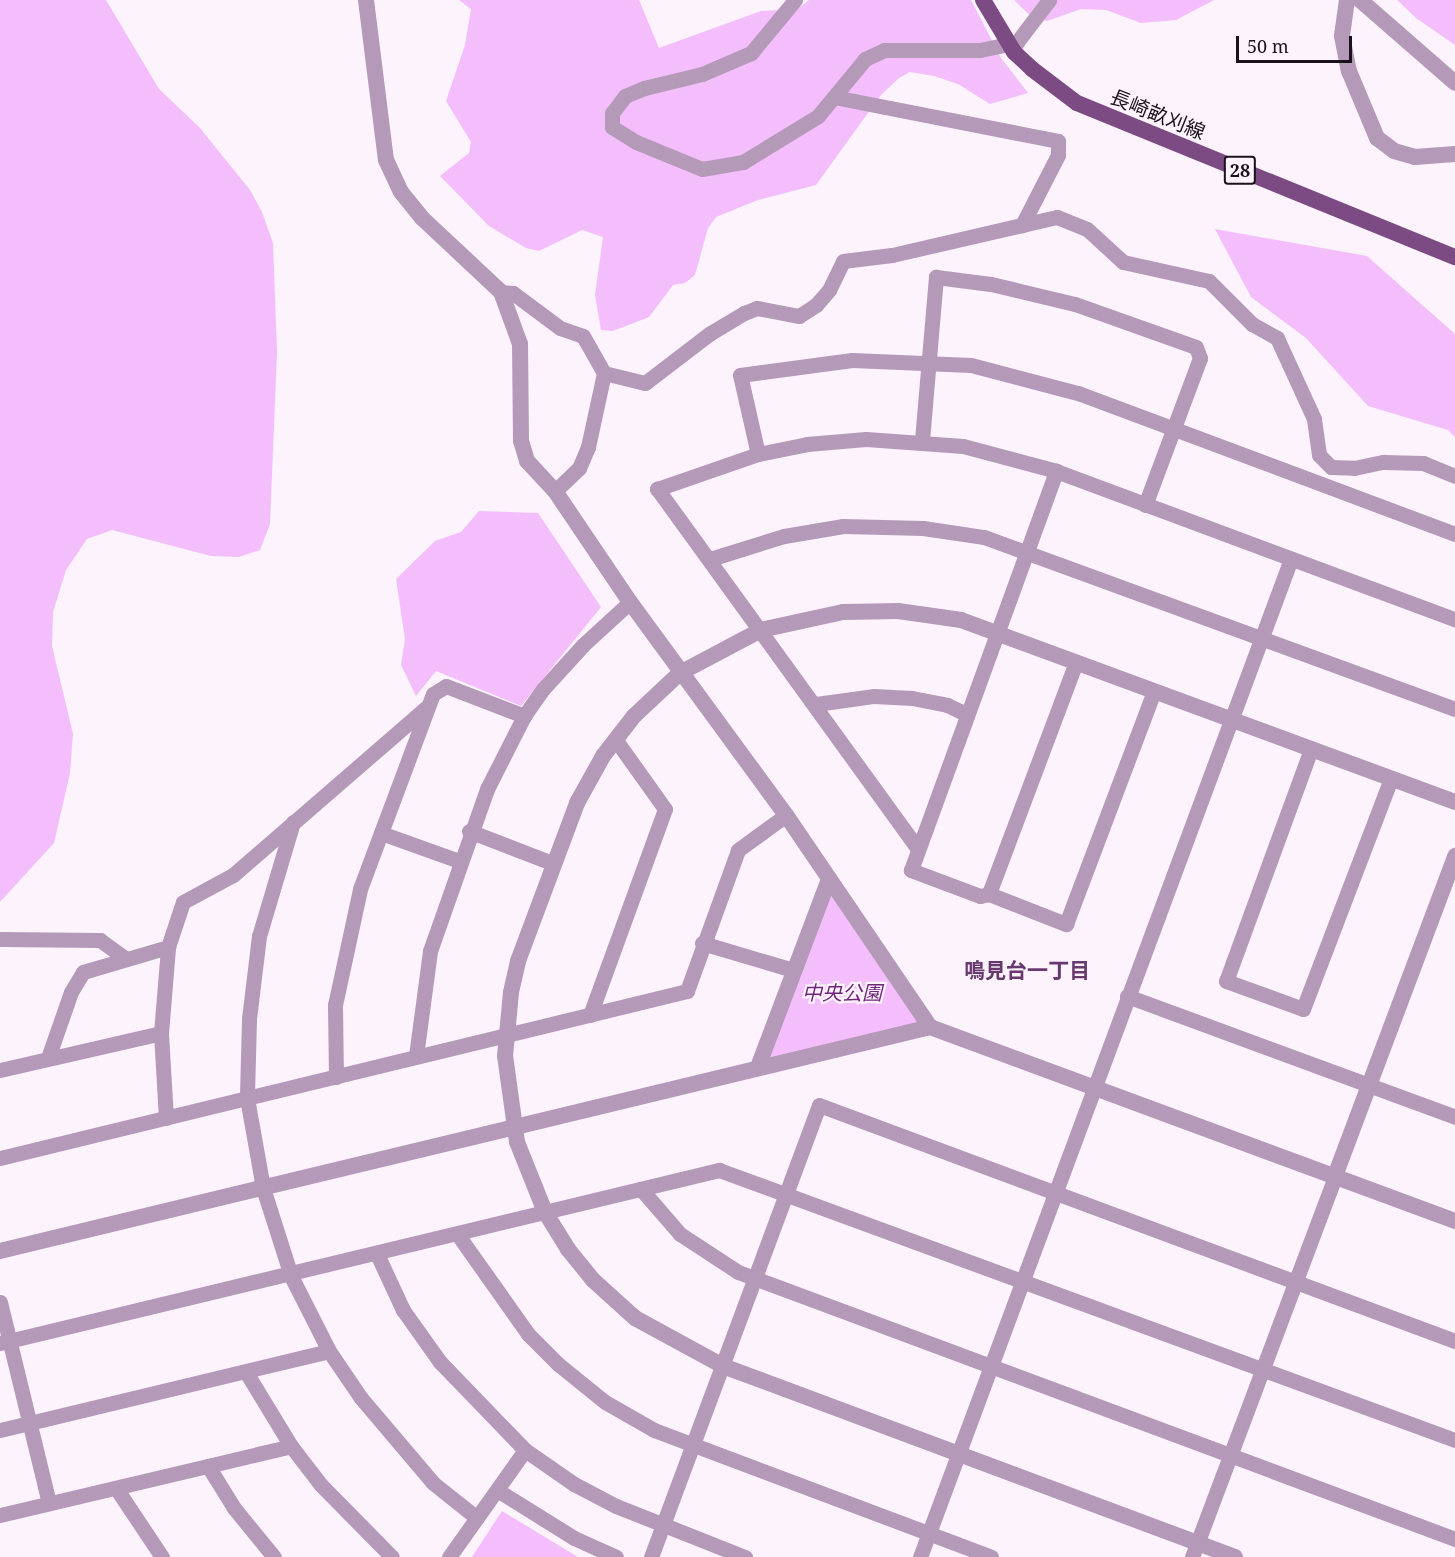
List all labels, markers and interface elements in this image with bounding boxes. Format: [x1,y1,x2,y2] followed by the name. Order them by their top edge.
[1239,24,1354,62] scale bar
[1247,34,1289,58] text: 50 m
[1107,84,1209,144] street label: 長崎畝刈線
[1224,155,1256,185] road number: 28
[964,957,1090,983] district label: 鳴見台一丁目
[802,980,882,1004] park label: 中央公園

